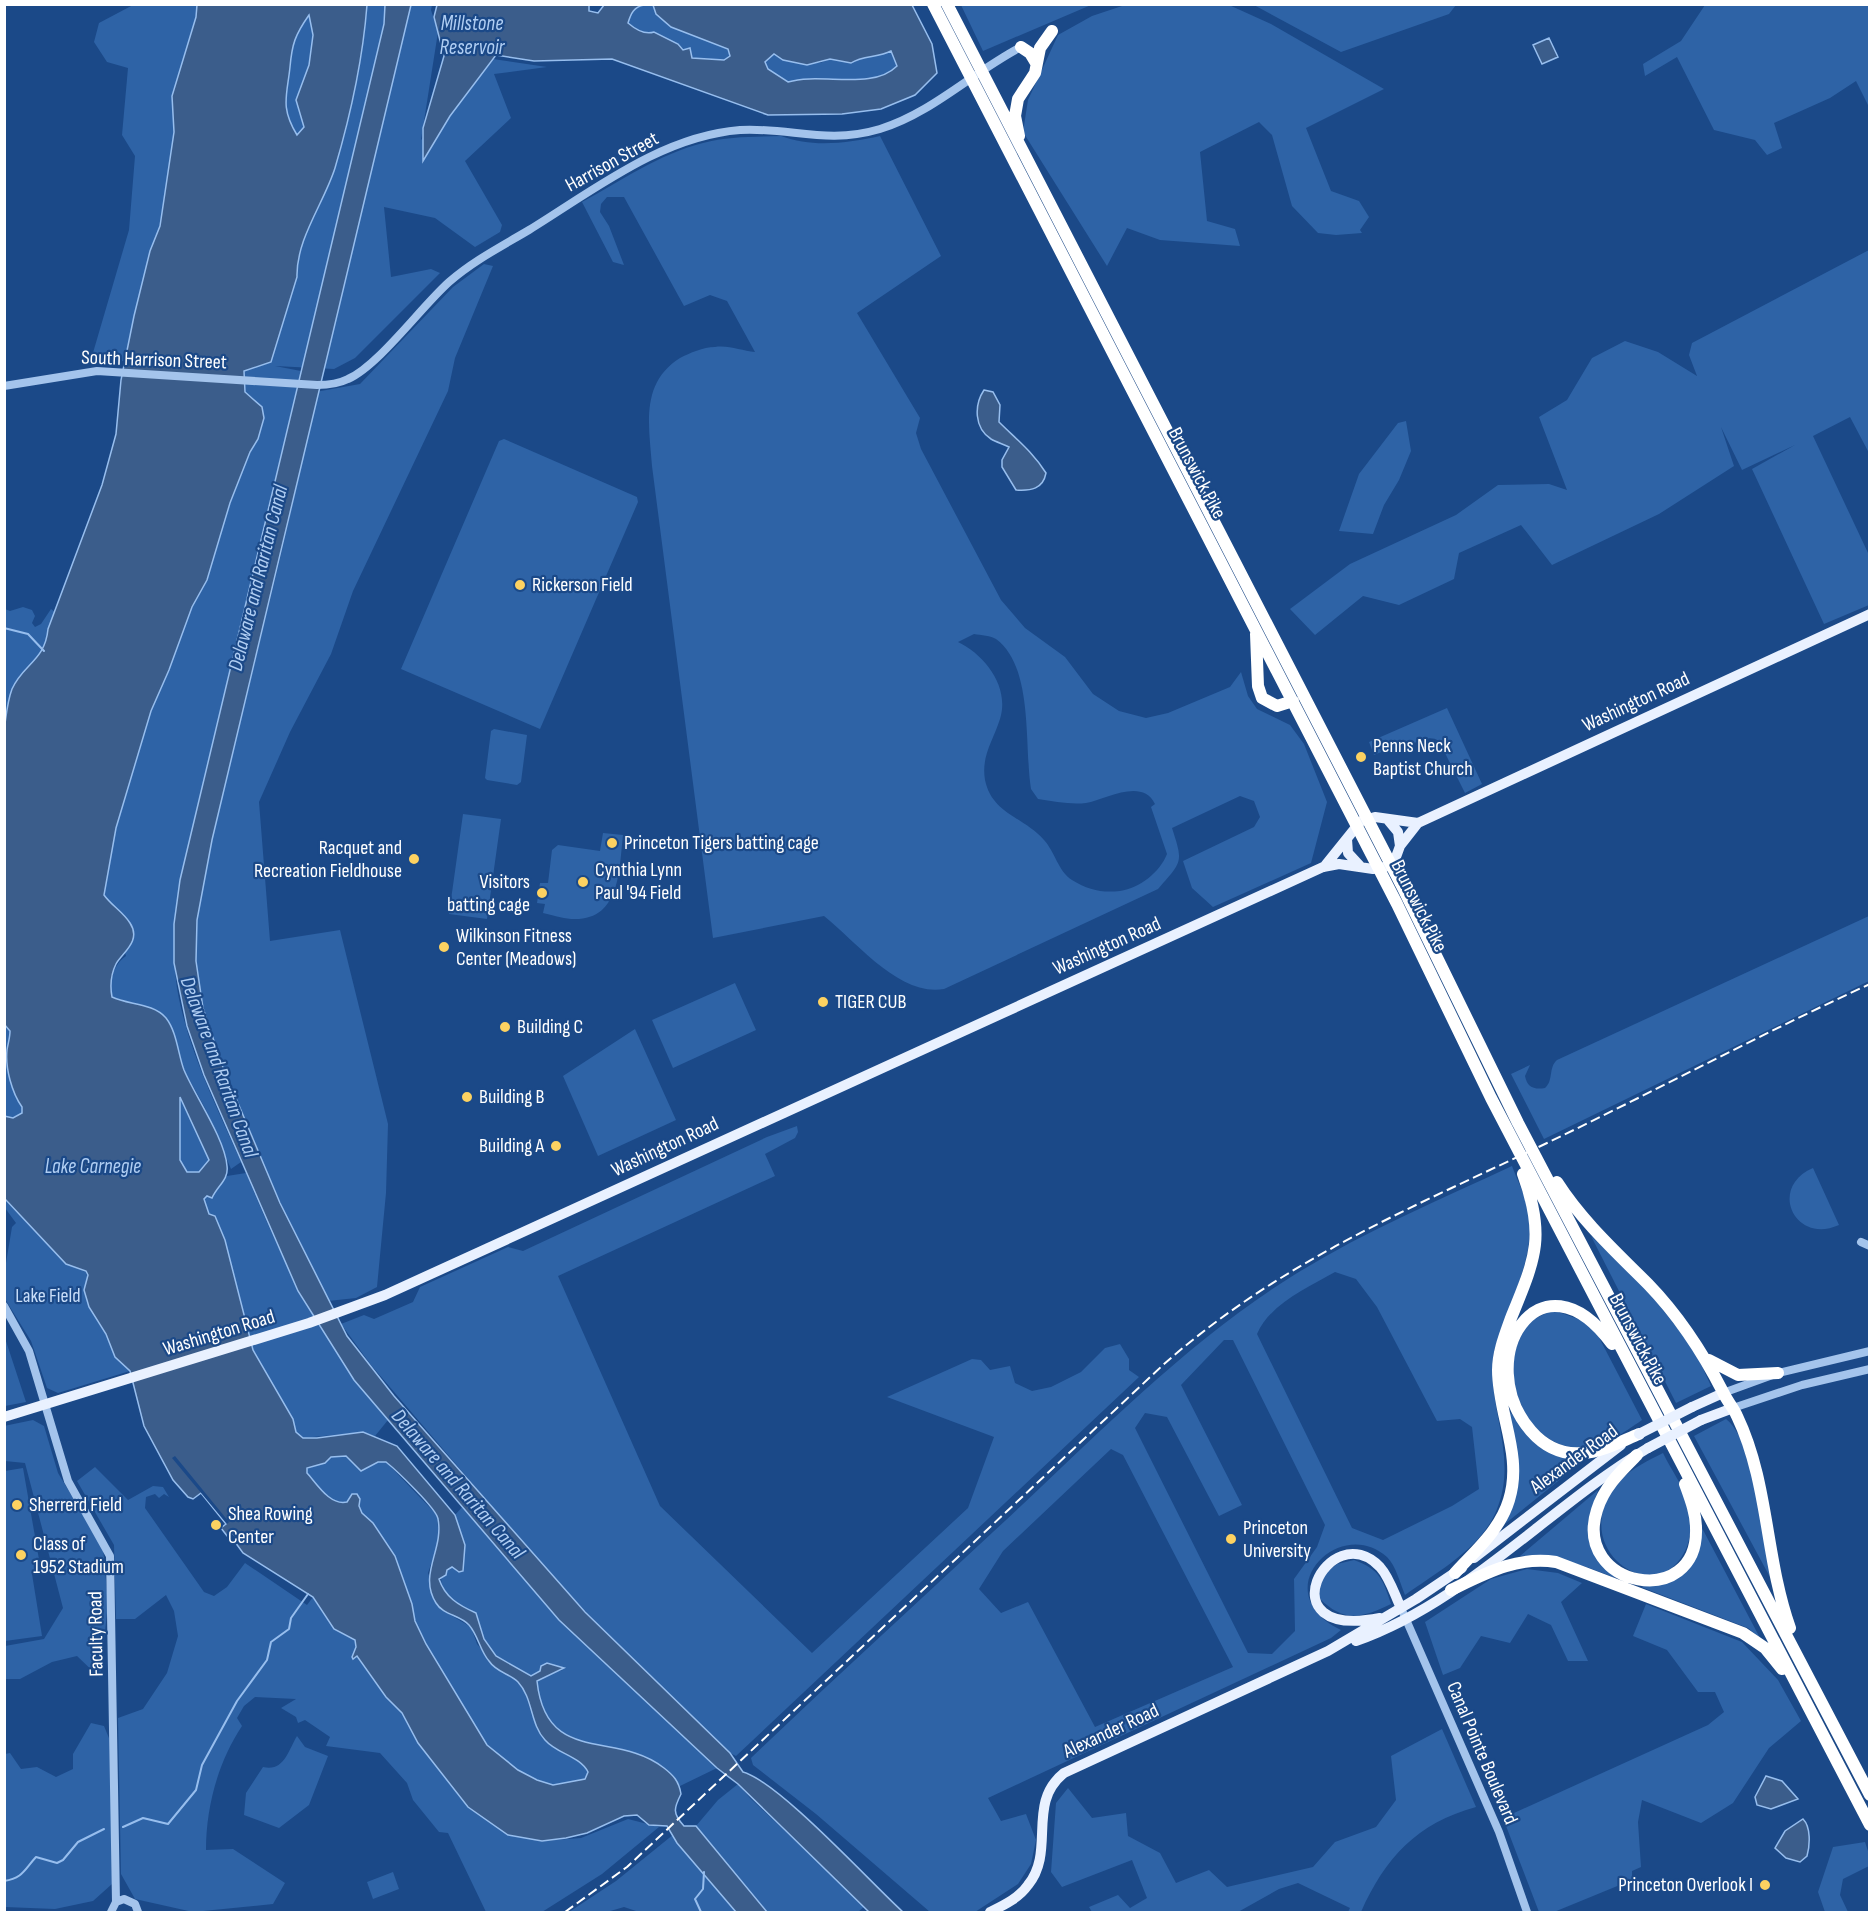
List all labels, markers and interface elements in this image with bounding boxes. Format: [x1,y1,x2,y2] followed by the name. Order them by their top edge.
[439,11,506,60] water label: Millstone Reservoir
[561,127,663,197] street label: Harrison Street
[81,345,227,375] street label: South Harrison Street
[1163,423,1231,523] street label: Brunswick Pike
[223,481,293,674] water label: Delaware and Raritan Canal
[532,573,633,597] place label: Rickerson Field
[513,578,527,592] marker: Rickerson Field
[1579,667,1693,737] street label: Washington Road
[1373,734,1473,781] place label: Penns Neck Baptist Church
[1354,750,1368,764] marker: Penns Neck Baptist Church
[624,831,819,855] place label: Princeton Tigers batting cage
[254,836,402,883] place label: Racquet and Recreation Fieldhouse
[605,836,619,850] marker: Princeton Tigers batting cage
[407,852,421,866] marker: Racquet and Recreation Fieldhouse
[1386,856,1452,956] street label: Brunswick Pike
[595,858,682,905] place label: Cynthia Lynn Paul '94 Field
[447,870,530,917] place label: Visitors batting cage
[576,875,590,889] marker: Cynthia Lynn Paul '94 Field
[535,886,549,900] marker: Visitors batting cage
[1049,912,1165,980] street label: Washington Road
[456,924,576,971] place label: Wilkinson Fitness Center (Meadows)
[437,940,451,954] marker: Wilkinson Fitness Center (Meadows)
[175,973,264,1162] water label: Delaware and Raritan Canal
[835,990,906,1014] place label: TIGER CUB
[816,995,830,1009] marker: TIGER CUB
[517,1015,583,1039] place label: Building C
[498,1020,512,1034] marker: Building C
[479,1085,544,1109] place label: Building B
[460,1090,474,1104] marker: Building B
[608,1112,722,1182] street label: Washington Road
[479,1134,544,1158] place label: Building A
[549,1139,563,1153] marker: Building A
[45,1154,141,1179] water label: Lake Carnegie
[15,1284,81,1308] park label: Lake Field
[1604,1289,1672,1389] street label: Brunswick Pike
[160,1305,278,1361] street label: Washington Road
[386,1404,531,1565] water label: Delaware and Raritan Canal
[1525,1419,1623,1499] street label: Alexander Road
[29,1493,122,1517] place label: Sherrerd Field
[10,1498,24,1512] marker: Sherrerd Field
[228,1502,313,1549] place label: Shea Rowing Center
[1243,1516,1311,1563] place label: Princeton University
[209,1518,223,1532] marker: Shea Rowing Center
[33,1532,124,1579] place label: Class of 1952 Stadium
[1224,1532,1238,1546] marker: Princeton University
[14,1548,28,1562] marker: Class of 1952 Stadium
[83,1591,109,1677] street label: Faculty Road
[1441,1678,1523,1828] street label: Canal Pointe Boulevard
[1059,1698,1163,1764] street label: Alexander Road
[1618,1873,1753,1897] place label: Princeton Overlook I
[1758,1878,1772,1892] marker: Princeton Overlook I

